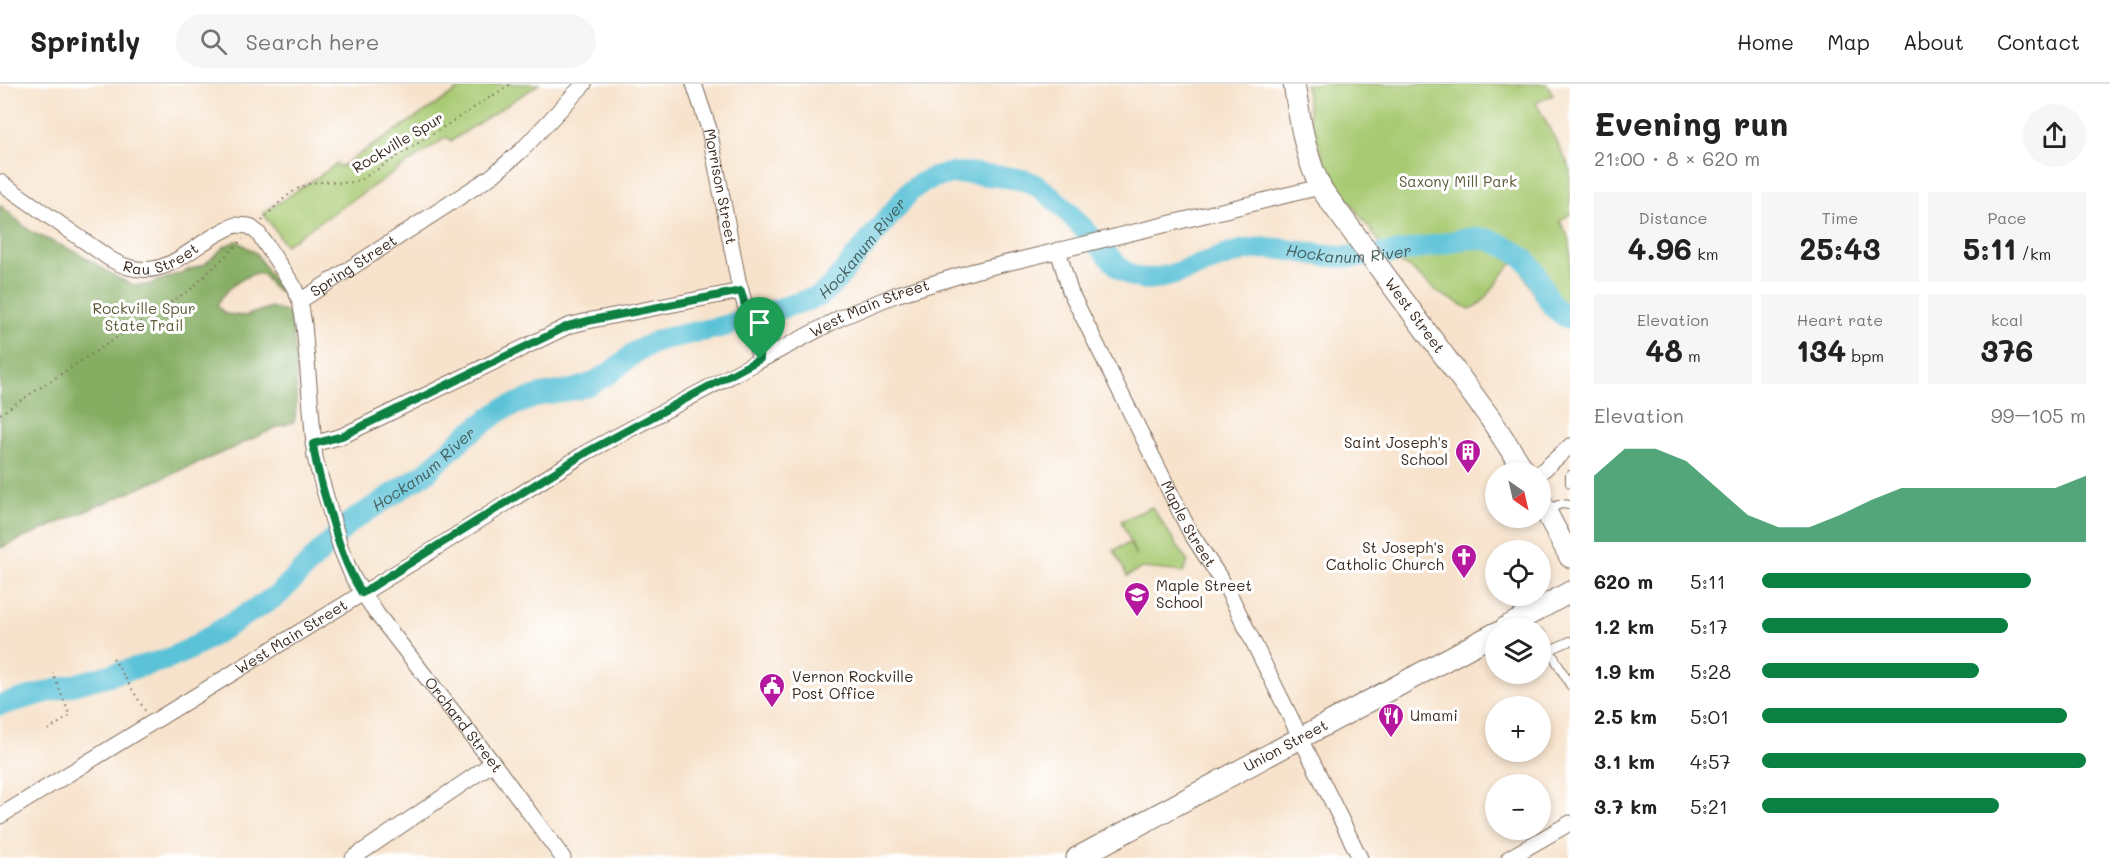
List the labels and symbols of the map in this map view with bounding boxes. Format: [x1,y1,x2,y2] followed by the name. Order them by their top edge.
[348,107,447,177] street label: Rockville Spur
[700,127,742,246] street label: Morrison Street
[1399,171,1517,191] park label: Saxony Mill Park
[813,193,910,303] water label: Hockanum River
[306,230,400,301] street label: Spring Street
[121,238,202,279] street label: Rau Street
[1285,239,1413,267] water label: Hockanum River
[1381,273,1450,357] street label: West Street
[806,274,931,341] street label: West Main Street
[734,297,785,359] pin
[93,298,195,335] park label: Rockville Spur State Trail
[368,422,479,515] water label: Hockanum River
[1344,432,1448,469] place label: Saint Joseph's School
[1453,437,1483,475] building icon: Saint Joseph's School
[1485,462,1551,528] north arrow
[1157,477,1221,571] street label: Maple Street
[1326,537,1444,574] place label: St Joseph's Catholic Church
[1449,542,1479,580] church icon: St Joseph's Catholic Church
[1156,575,1252,612] place label: Maple Street School
[1122,580,1152,618] school or university icon: Maple Street School
[231,594,351,678] street label: West Main Street
[792,666,913,703] place label: Vernon Rockville Post Office
[757,671,787,709] public building icon: Vernon Rockville Post Office
[421,673,508,776] street label: Orchard Street
[1376,701,1406,739] restaurant icon: Umami
[1410,705,1458,725] place label: Umami
[1240,714,1331,776] street label: Union Street

